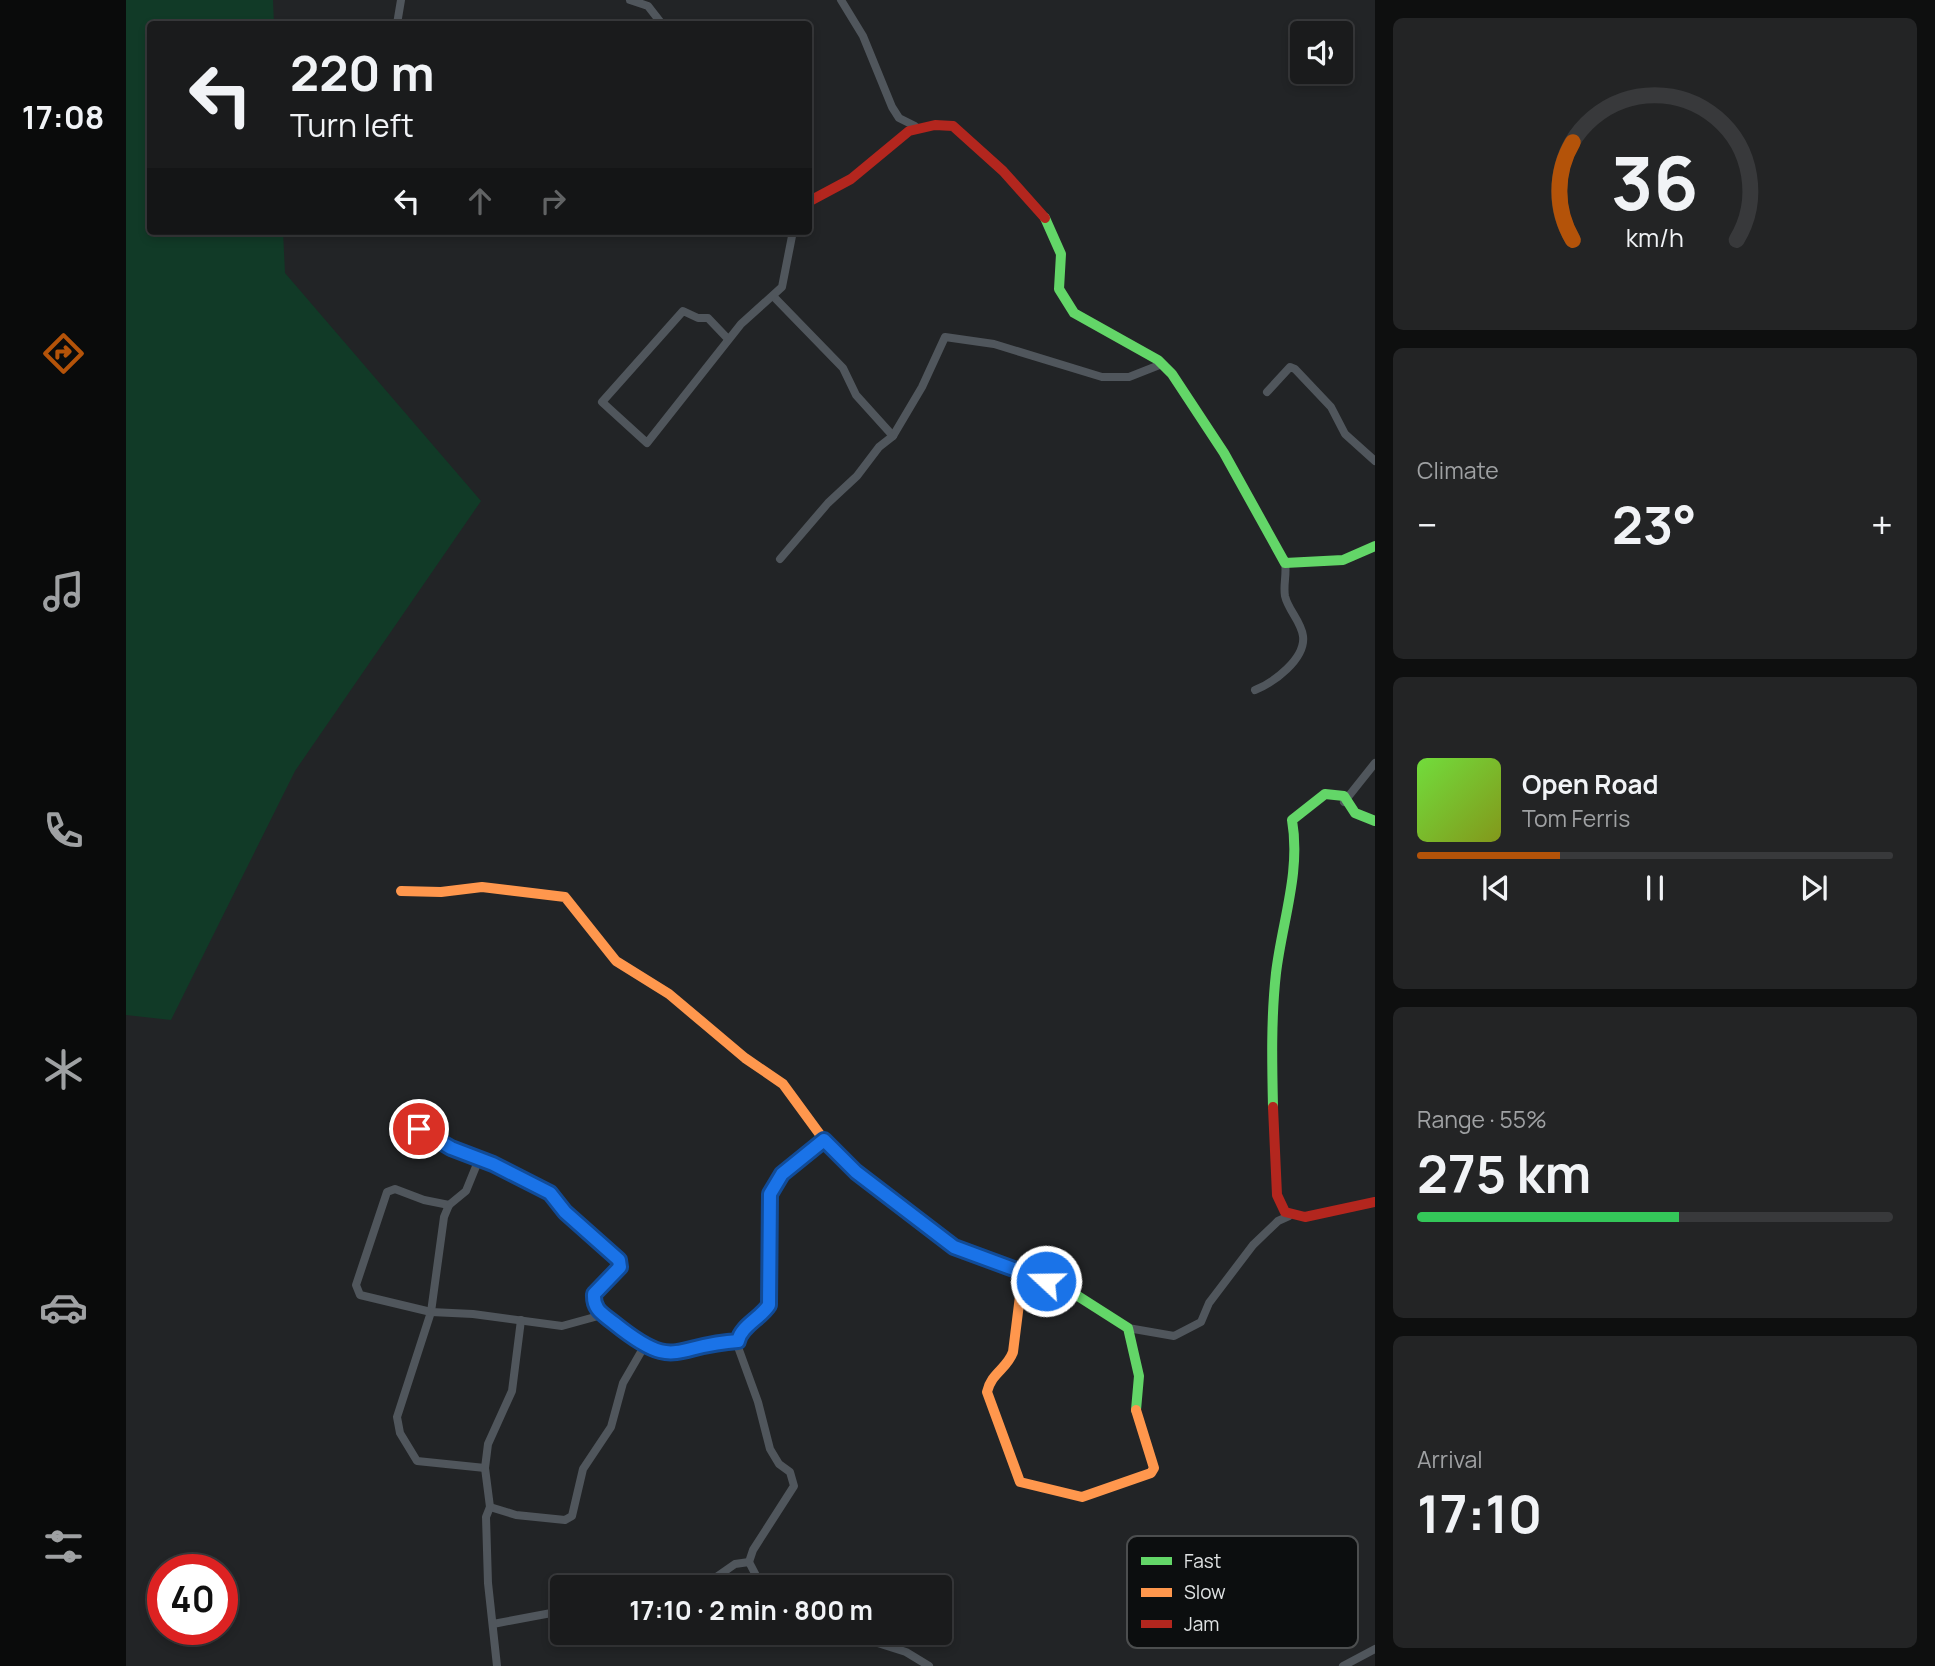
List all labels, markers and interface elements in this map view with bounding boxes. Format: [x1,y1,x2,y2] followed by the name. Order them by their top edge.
[1290,21,1353,84] map controls
[1290,21,1353,84] button: sound
[290,39,434,106] text: 220 m
[175,49,266,140] icon: left
[22,95,104,139] text: 17:08
[290,103,414,147] text: Turn left
[1611,132,1699,232] text: 36
[388,182,426,220] icon: left
[461,182,499,220] icon: ahead
[534,182,572,220] icon: right
[1626,220,1684,255] text: km/h
[39,329,88,378] icon: directions
[1417,454,1499,486] text: Climate
[1612,489,1697,560] text: 23°
[1417,498,1438,550] text: −
[1871,498,1893,550] text: +
[39,567,88,616] icon: music
[1522,766,1658,802] text: Open Road
[1522,802,1630,834] text: Tom Ferris
[39,806,88,855] icon: phone
[1477,869,1515,907] icon: previous
[1636,869,1674,907] icon: pause
[1795,869,1833,907] icon: next
[39,1045,88,1094] icon: climate
[389,1099,449,1159] pin
[1417,1103,1547,1135] text: Range · 55%
[400,1110,438,1148] icon: arrive
[1417,1138,1591,1209] text: 275 km
[1009,1244,1083,1318] position arrow
[39,1283,88,1332] icon: car
[1417,1443,1483,1475] text: Arrival
[1417,1478,1542,1549] text: 17:10
[39,1522,88,1571] icon: filters
[1127,1536,1358,1648] legend
[1184,1548,1221,1574] text: Fast
[147,1554,238,1645] speed limit sign: 40
[1184,1579,1226,1605] text: Slow
[629,1592,873,1628] text: 17:10 · 2 min · 800 m
[1184,1611,1219,1637] text: Jam

